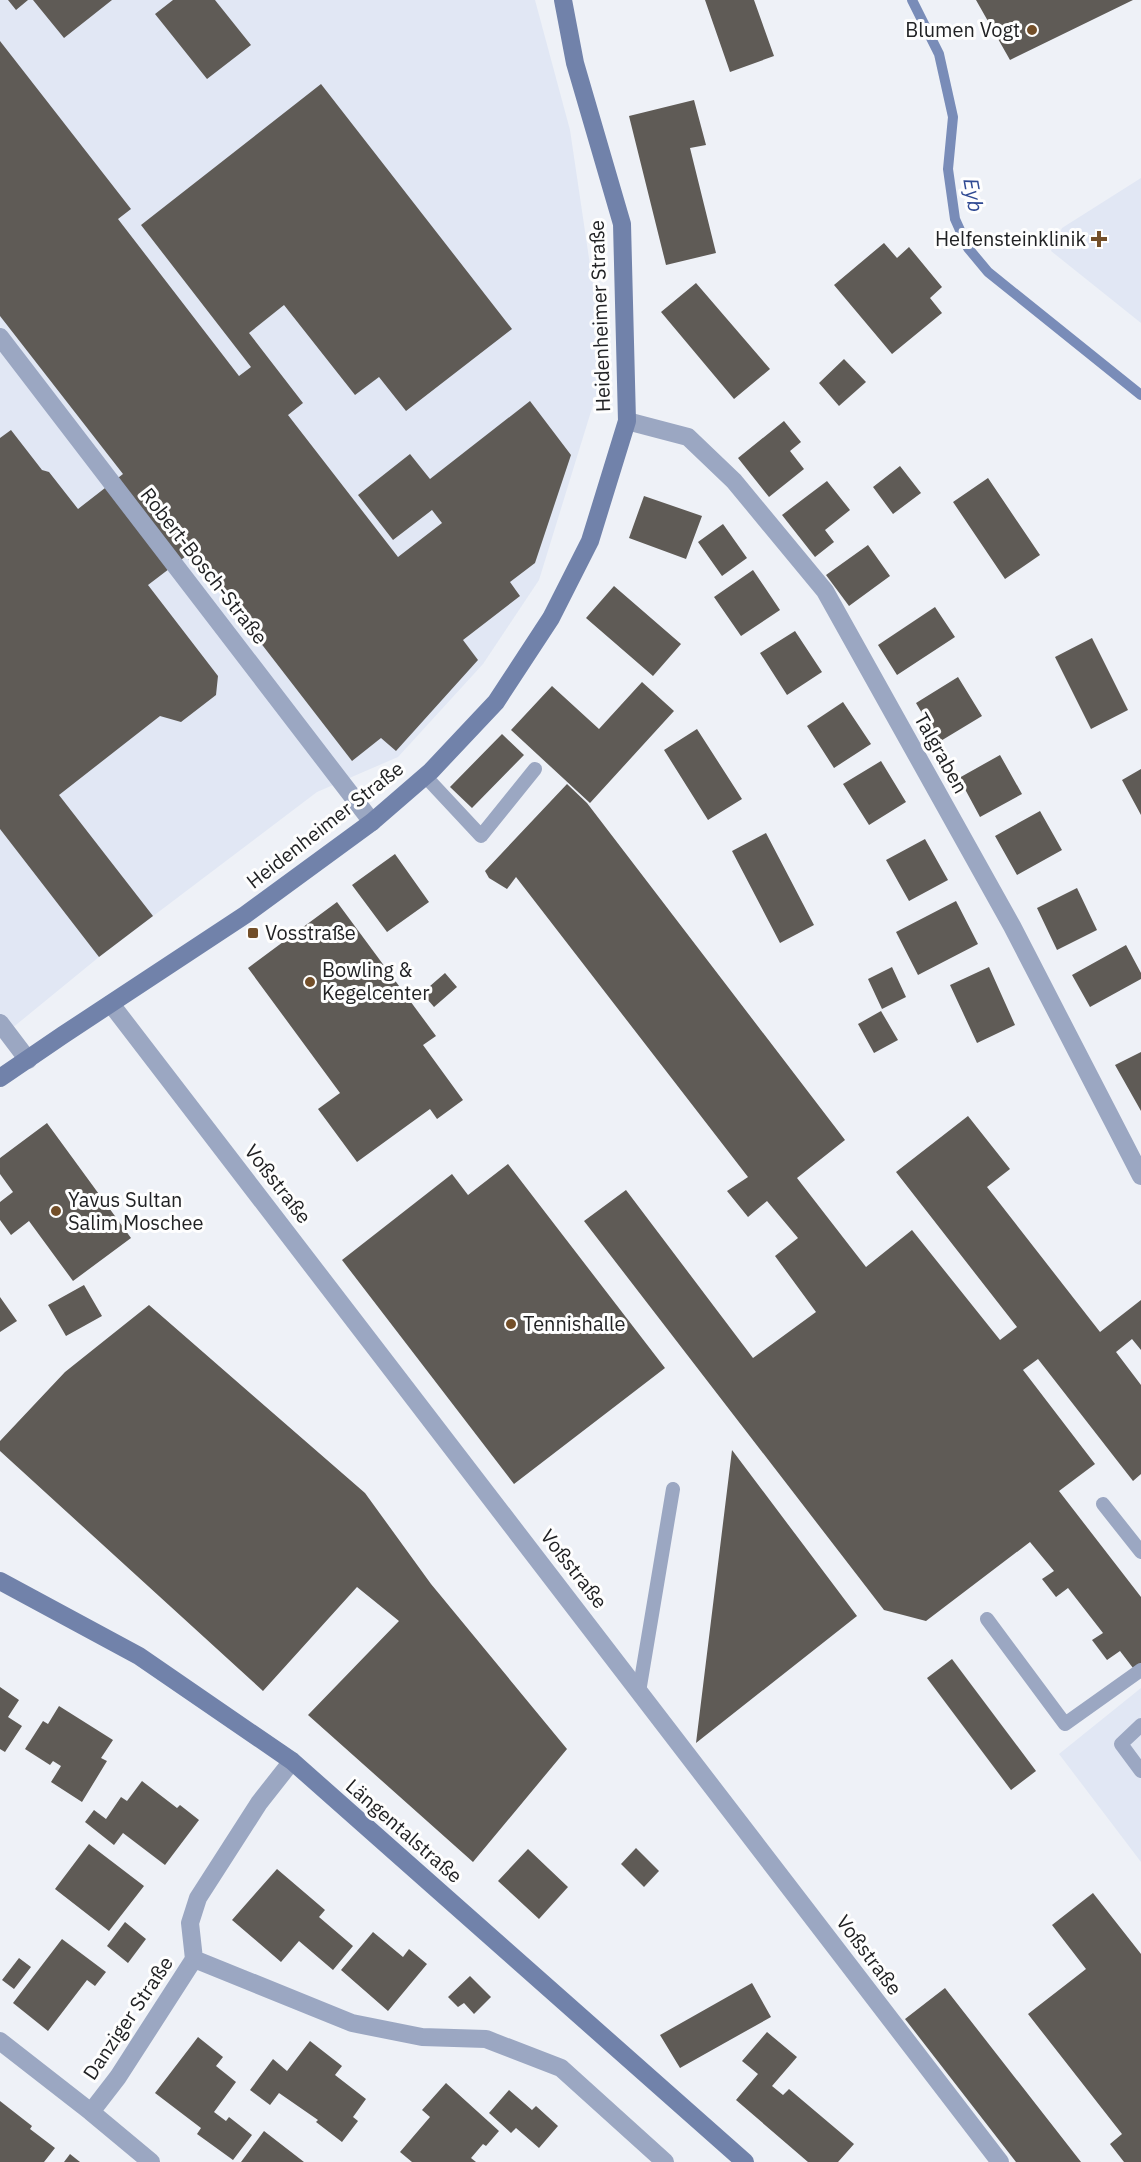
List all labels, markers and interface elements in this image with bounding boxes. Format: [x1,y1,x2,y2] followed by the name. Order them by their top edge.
[905,16,1020,43] place label: Blumen Vogt
[1025,23,1039,37] marker: Blumen Vogt
[957,176,991,214] water label: Eyb
[583,219,616,413] street label: Heidenheimer Straße
[935,225,1086,252] place label: Helfensteinklinik
[1090,230,1108,248] marker: Helfensteinklinik
[135,482,274,650] street label: Robert-Bosch-Straße
[908,707,975,798] street label: Talgraben
[241,755,409,894] street label: Heidenheimer Straße
[265,919,356,946] place label: Vosstraße
[246,926,260,940] marker: Vosstraße
[322,956,430,1006] place label: Bowling & Kegelcenter
[303,975,317,989] marker: Bowling & Kegelcenter
[239,1138,318,1229] street label: Voßstraße
[68,1186,203,1236] place label: Yavus Sultan Salim Moschee
[49,1204,63,1218] marker: Yavus Sultan Salim Moschee
[523,1310,625,1337] place label: Tennishalle
[504,1317,518,1331] marker: Tennishalle
[535,1523,614,1614] street label: Voßstraße
[340,1772,468,1889] street label: Längentalstraße
[830,1909,908,2000] street label: Voßstraße
[76,1951,179,2085] street label: Danziger Straße

